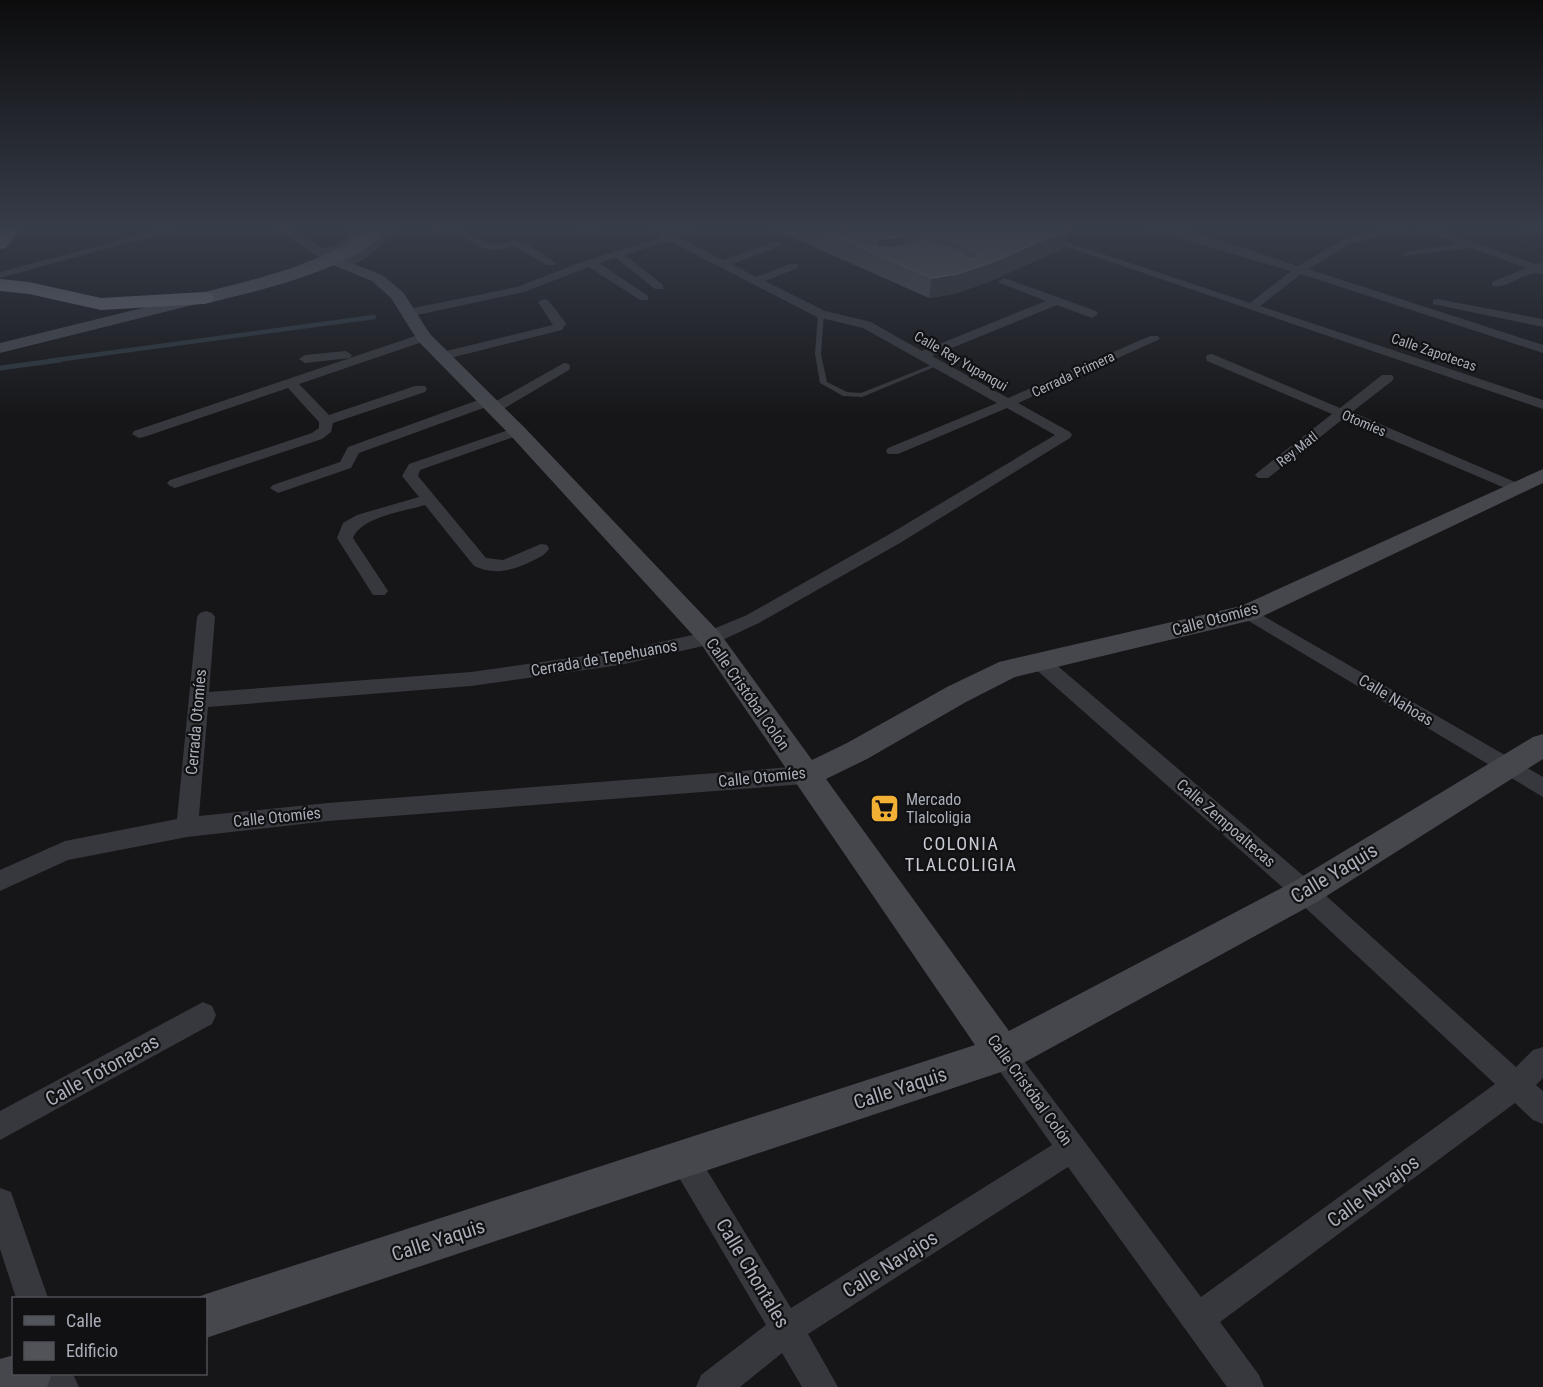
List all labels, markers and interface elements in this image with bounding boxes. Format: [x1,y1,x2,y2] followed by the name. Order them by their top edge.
[912,328,1010,394] street label: Calle Rey Yupanqui
[1389,330,1479,374] street label: Calle Zapotecas
[1029,348,1117,400] street label: Cerrada Primera
[1340,407,1388,439] street label: Otomíes
[1273,428,1321,470] street label: Rey Matl
[1170,598,1260,640] street label: Calle Otomíes
[702,634,794,754] street label: Calle Cristóbal Colón
[529,636,679,680] street label: Cerrada de Tepehuanos
[182,668,210,776] street label: Cerrada Otomíes
[1355,670,1437,730] street label: Calle Nahoas
[717,763,807,791] street label: Calle Otomíes
[1173,775,1279,871] street label: Calle Zempoaltecas
[906,790,971,827] place label: Mercado Tlalcoligia
[869,792,901,824] supermarket icon: Mercado Tlalcoligia
[232,803,322,831] street label: Calle Otomíes
[905,833,1017,875] district label: COLONIA TLALCOLIGIA
[1286,838,1382,908] street label: Calle Yaquis
[41,1029,163,1111] street label: Calle Totonacas
[983,1031,1077,1149] street label: Calle Cristóbal Colón
[850,1062,950,1114] street label: Calle Yaquis
[1322,1150,1424,1232] street label: Calle Navajos
[388,1214,488,1266] street label: Calle Yaquis
[711,1214,795,1332] street label: Calle Chontales
[838,1225,942,1303] street label: Calle Navajos
[12,1297,207,1375] legend
[66,1310,102,1331] text: Calle
[66,1340,118,1361] text: Edificio

